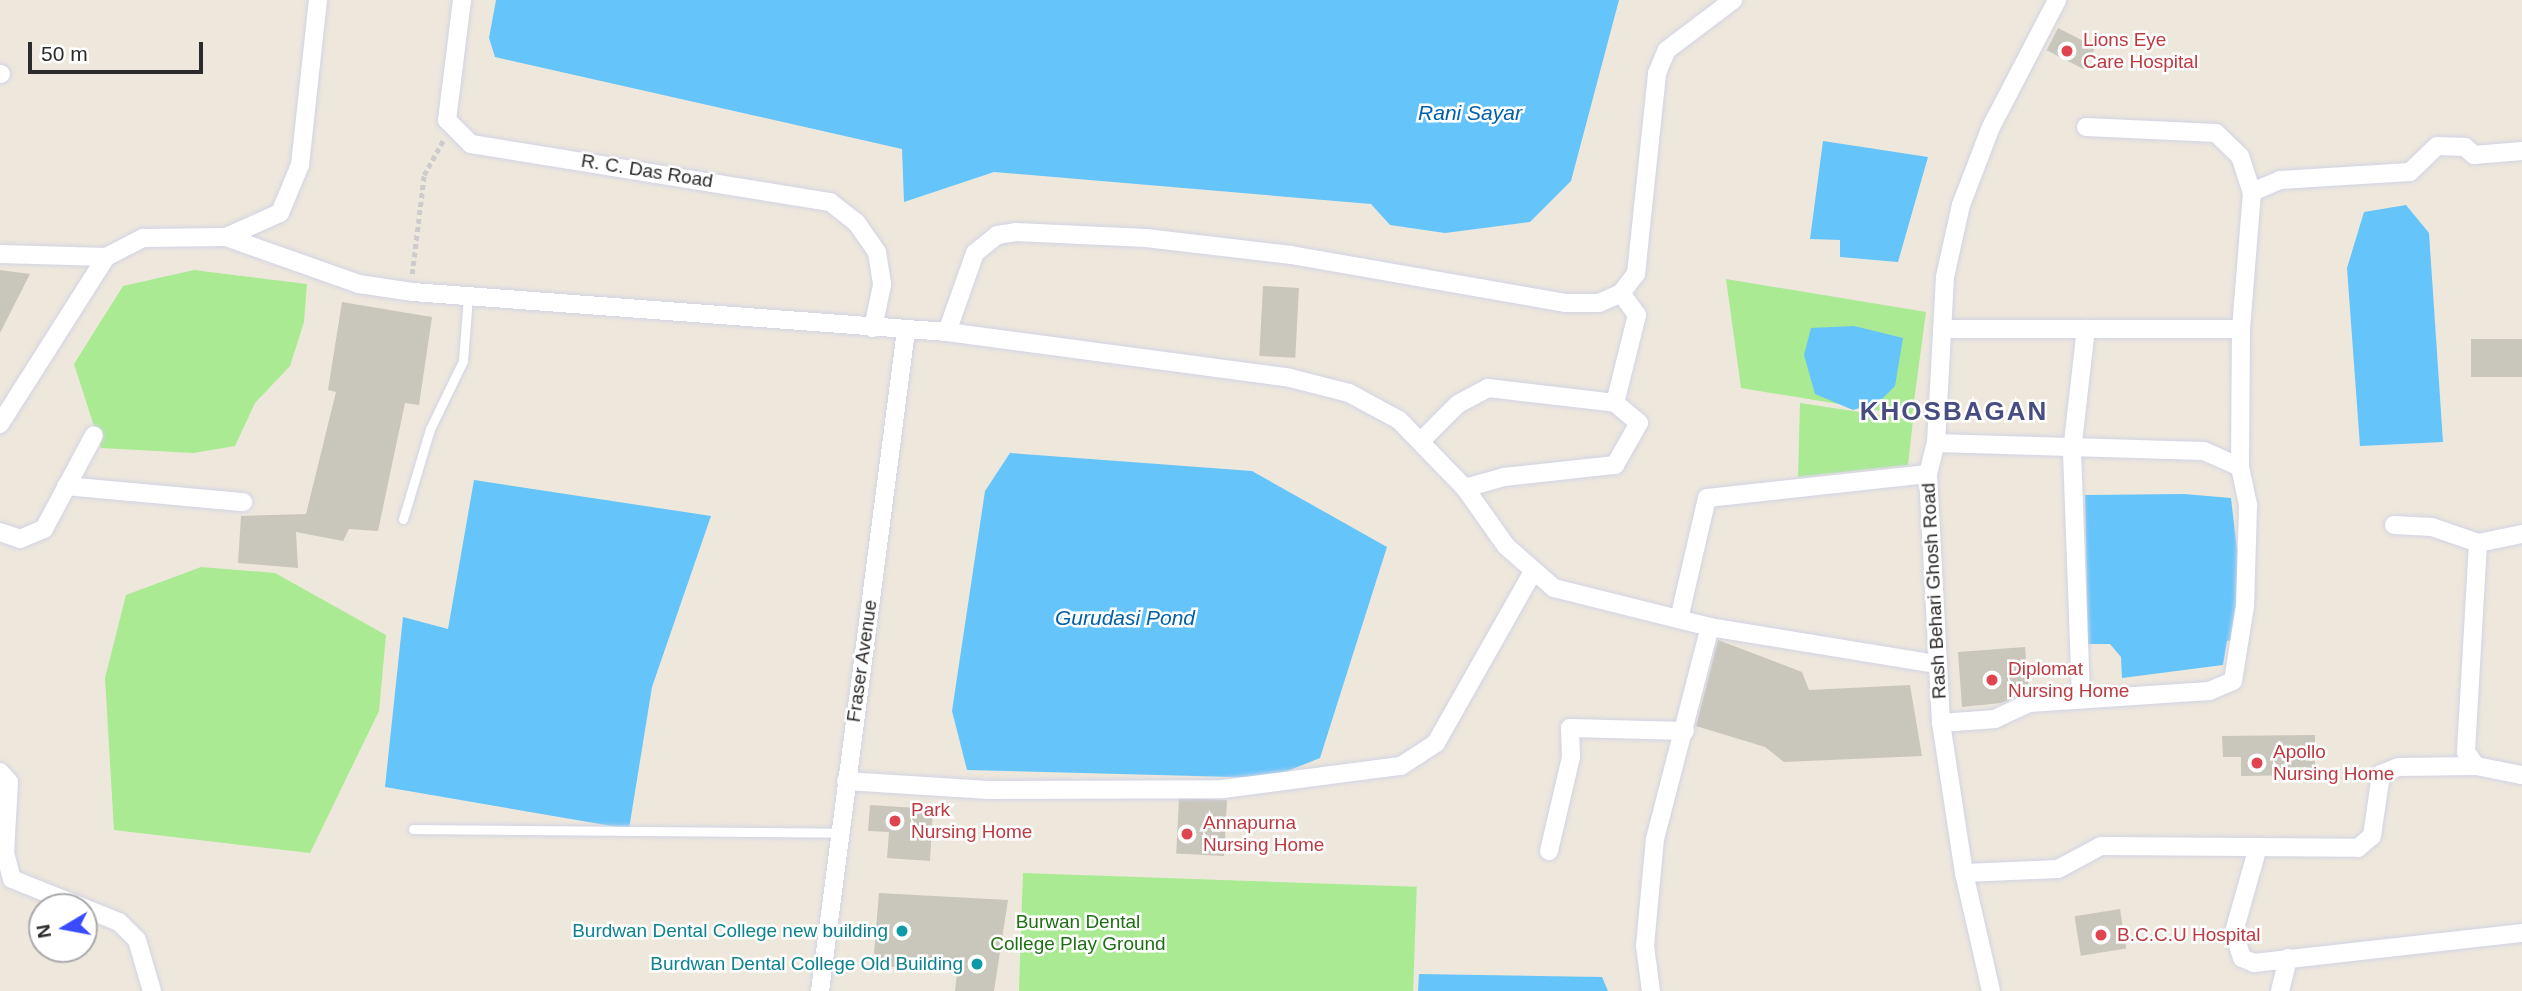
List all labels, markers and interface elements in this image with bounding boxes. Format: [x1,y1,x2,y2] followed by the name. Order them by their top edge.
[32,28,206,72] scale bar
[2083,29,2198,73] place label: Lions Eye Care Hospital
[2057,41,2077,61] marker: Lions Eye Care Hospital
[41,42,88,65] text: 50 m
[1418,100,1522,126] water label: Rani Sayar
[580,149,714,193] street label: R. C. Das Road
[1861,396,2047,428] district label: KHOSBAGAN
[1917,482,1951,700] street label: Rash Behari Ghosh Road
[842,598,882,724] street label: Fraser Avenue
[1055,605,1195,631] water label: Gurudasi Pond
[2008,658,2129,702] place label: Diplomat Nursing Home
[1982,670,2002,690] marker: Diplomat Nursing Home
[2273,741,2394,785] place label: Apollo Nursing Home
[2247,753,2267,773] marker: Apollo Nursing Home
[911,799,1032,843] place label: Park Nursing Home
[885,811,905,831] marker: Park Nursing Home
[1203,812,1324,856] place label: Annapurna Nursing Home
[1177,824,1197,844] marker: Annapurna Nursing Home
[28,893,98,963] north arrow
[990,911,1166,955] park label: Burwan Dental College Play Ground
[572,920,888,942] place label: Burdwan Dental College new building
[32,923,55,940] text: N
[894,923,910,939] marker: Burdwan Dental College new building
[2117,924,2261,946] place label: B.C.C.U Hospital
[2091,925,2111,945] marker: B.C.C.U Hospital
[650,953,963,975] place label: Burdwan Dental College Old Building
[969,956,985,972] marker: Burdwan Dental College Old Building

